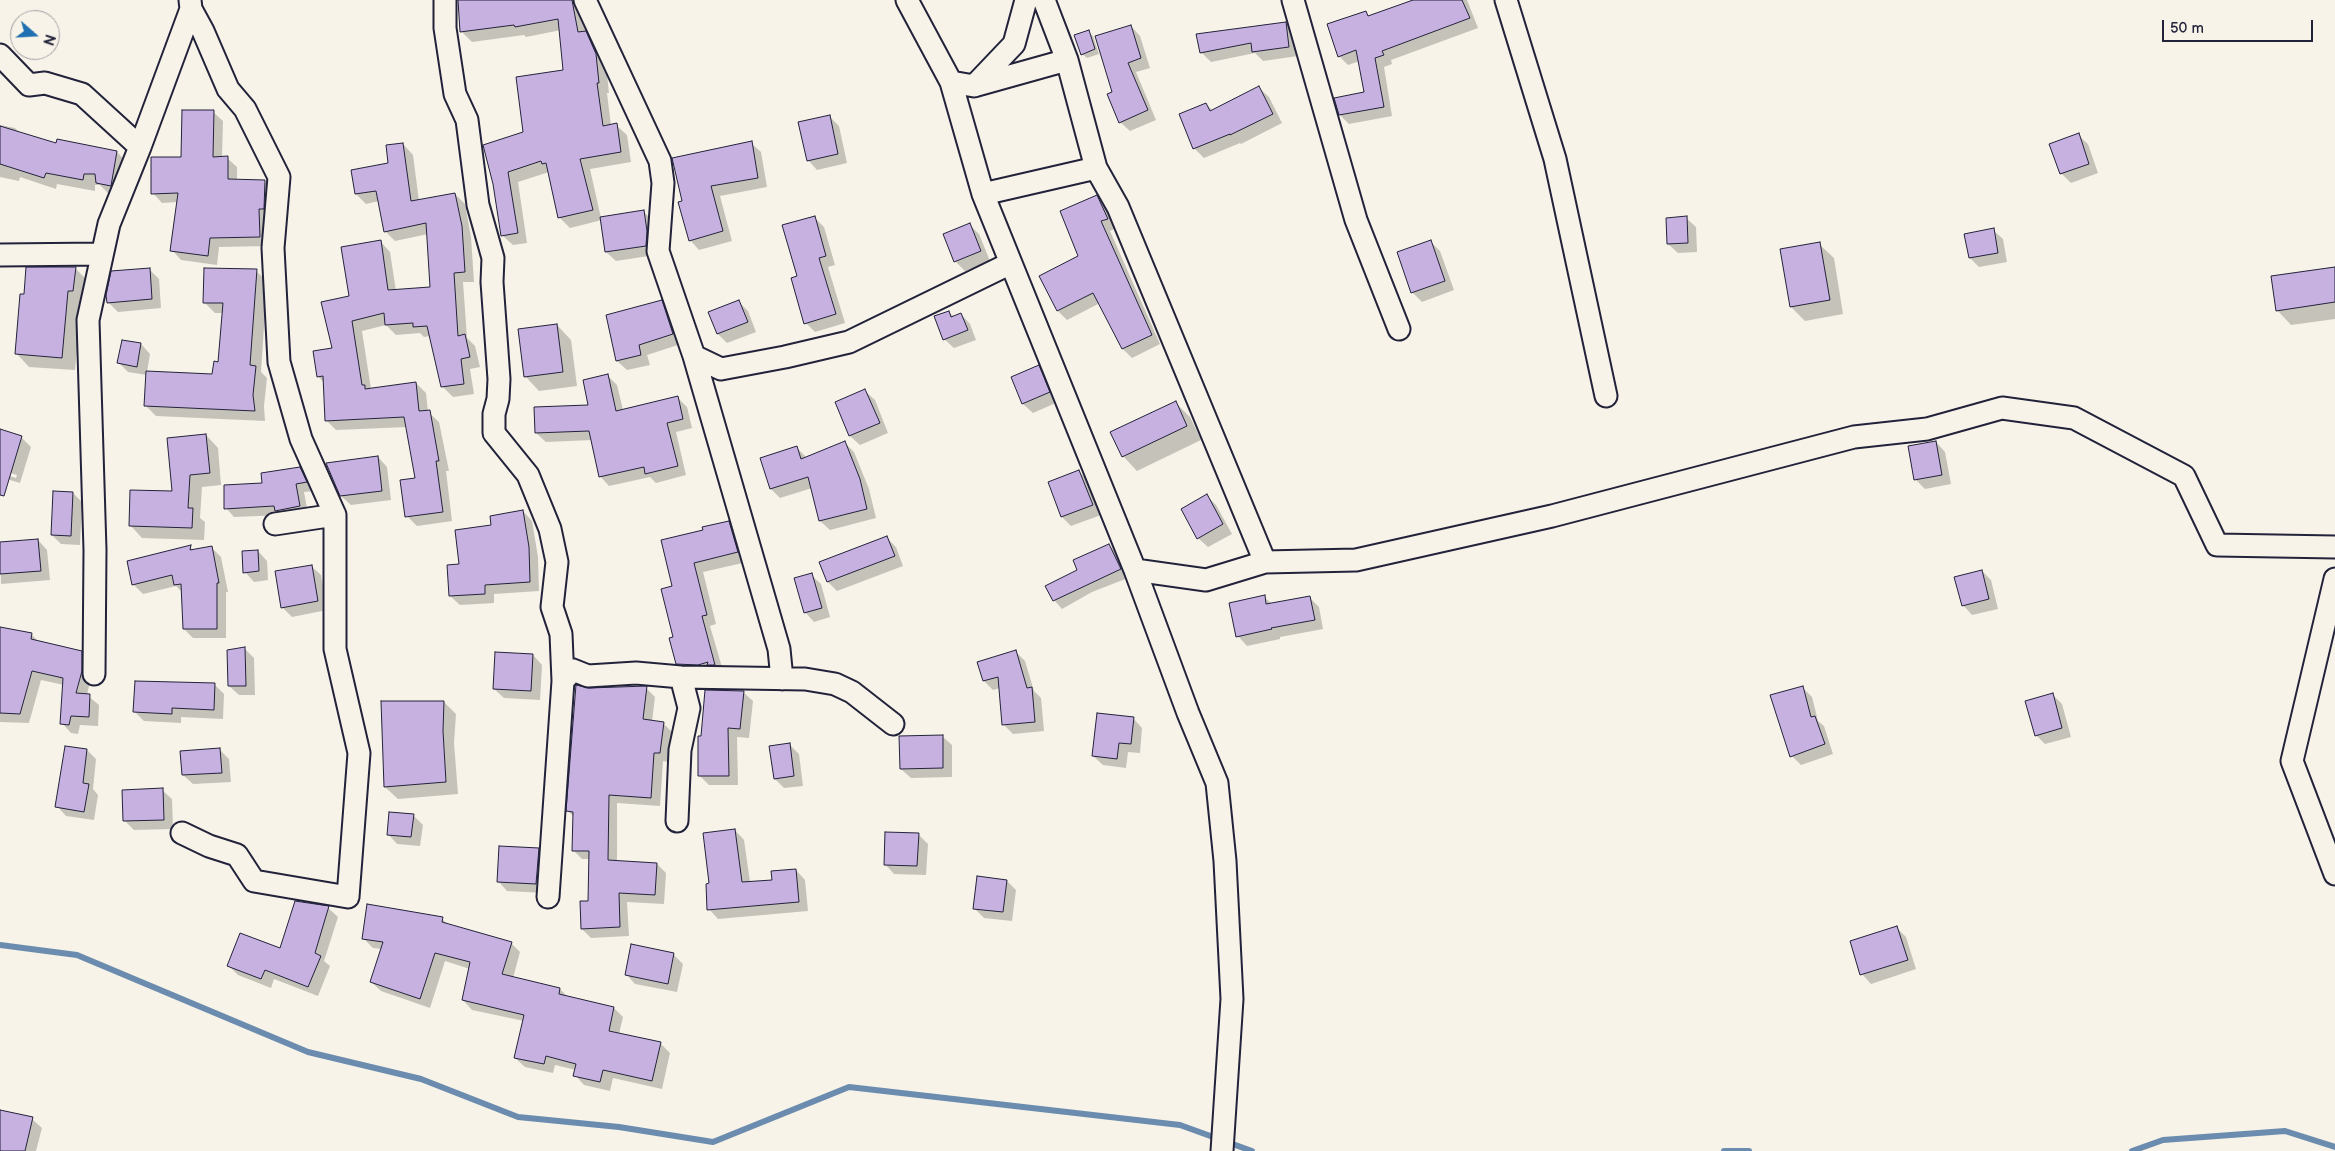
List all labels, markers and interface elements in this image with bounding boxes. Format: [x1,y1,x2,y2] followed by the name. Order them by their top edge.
[10,10,60,60] north arrow
[2165,10,2316,42] scale bar
[2170,19,2204,38] text: 50 m
[39,32,58,47] text: N

